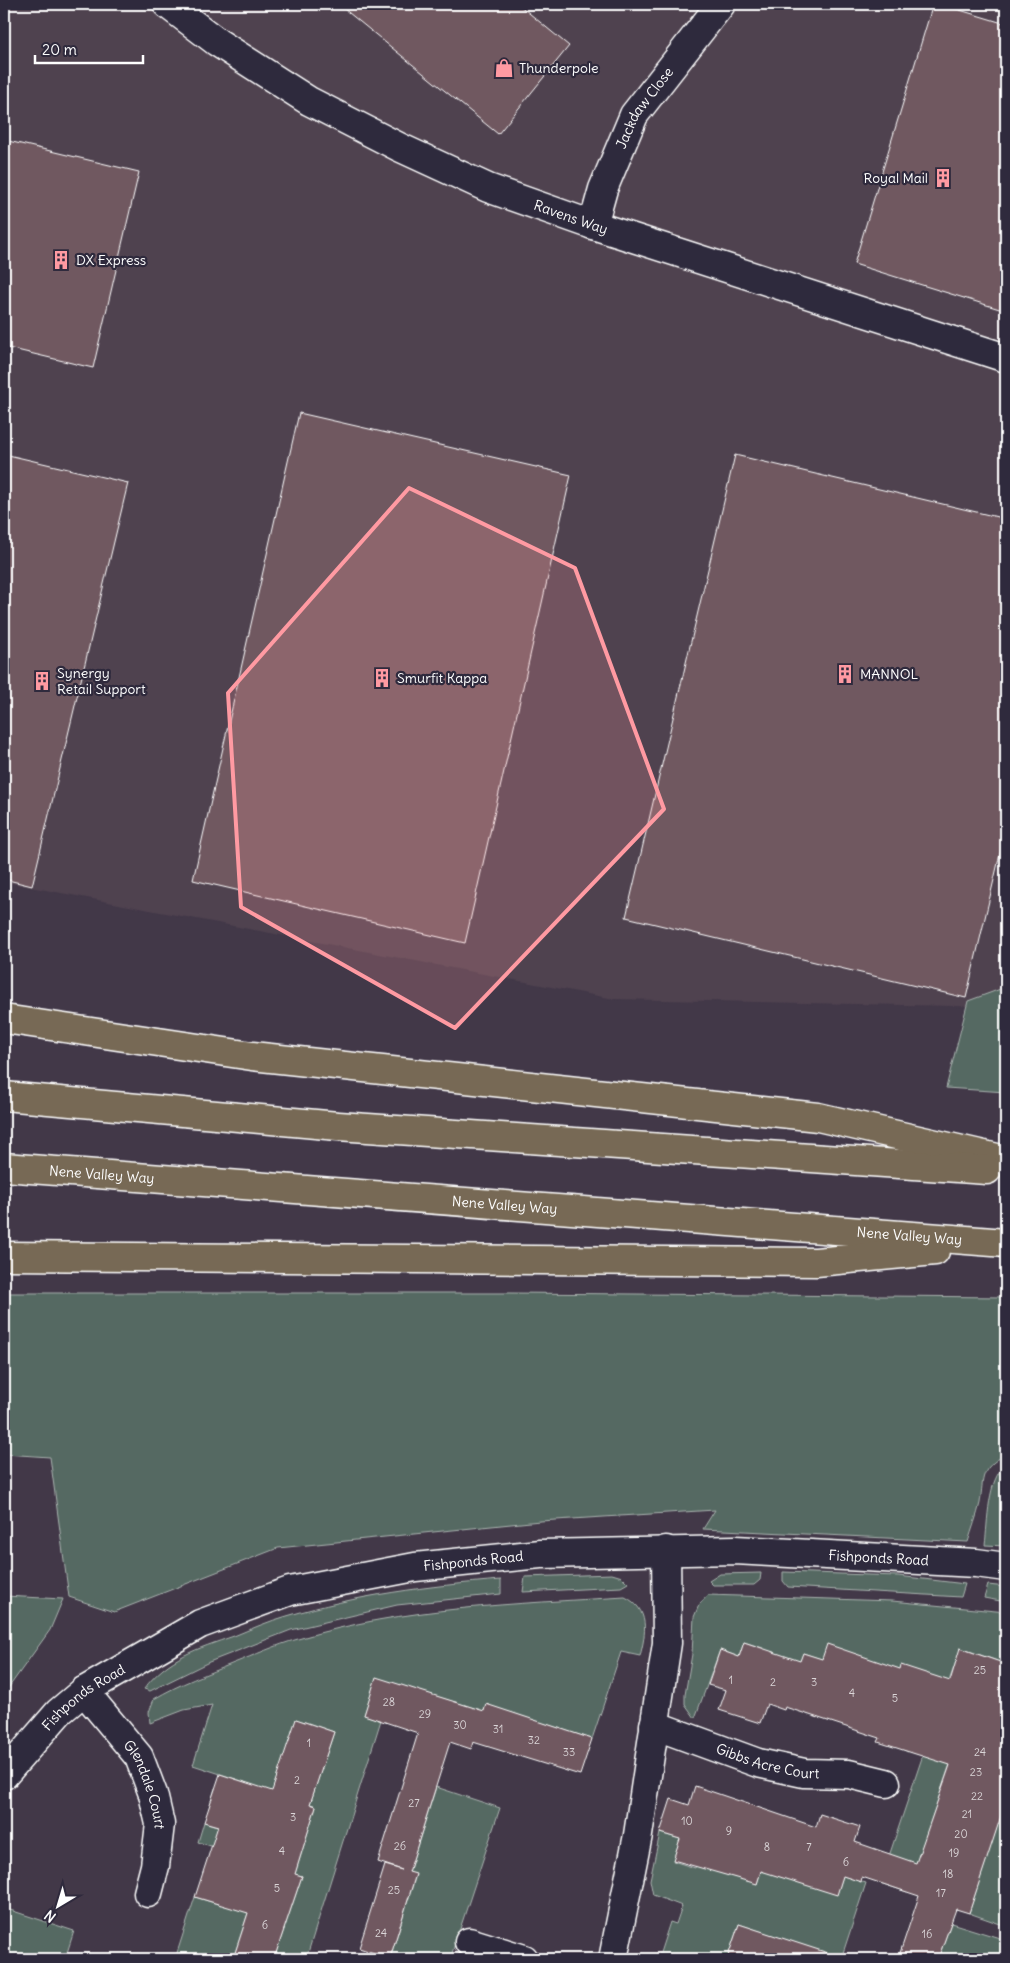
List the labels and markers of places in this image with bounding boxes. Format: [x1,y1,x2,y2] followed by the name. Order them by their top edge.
[493,57,515,79] shop icon: Thunderpole
[519,59,599,77] place label: Thunderpole
[932,167,954,189] building icon: Royal Mail
[863,169,928,187] place label: Royal Mail
[50,249,72,271] building icon: DX Express
[76,251,146,269] place label: DX Express
[834,663,856,685] building icon: MANNOL
[57,664,146,698] place label: Synergy Retail Support
[860,665,919,683] place label: MANNOL
[371,667,393,689] building icon: Smurfit Kappa
[397,669,487,687] place label: Smurfit Kappa
[31,670,53,692] building icon: Synergy Retail Support

